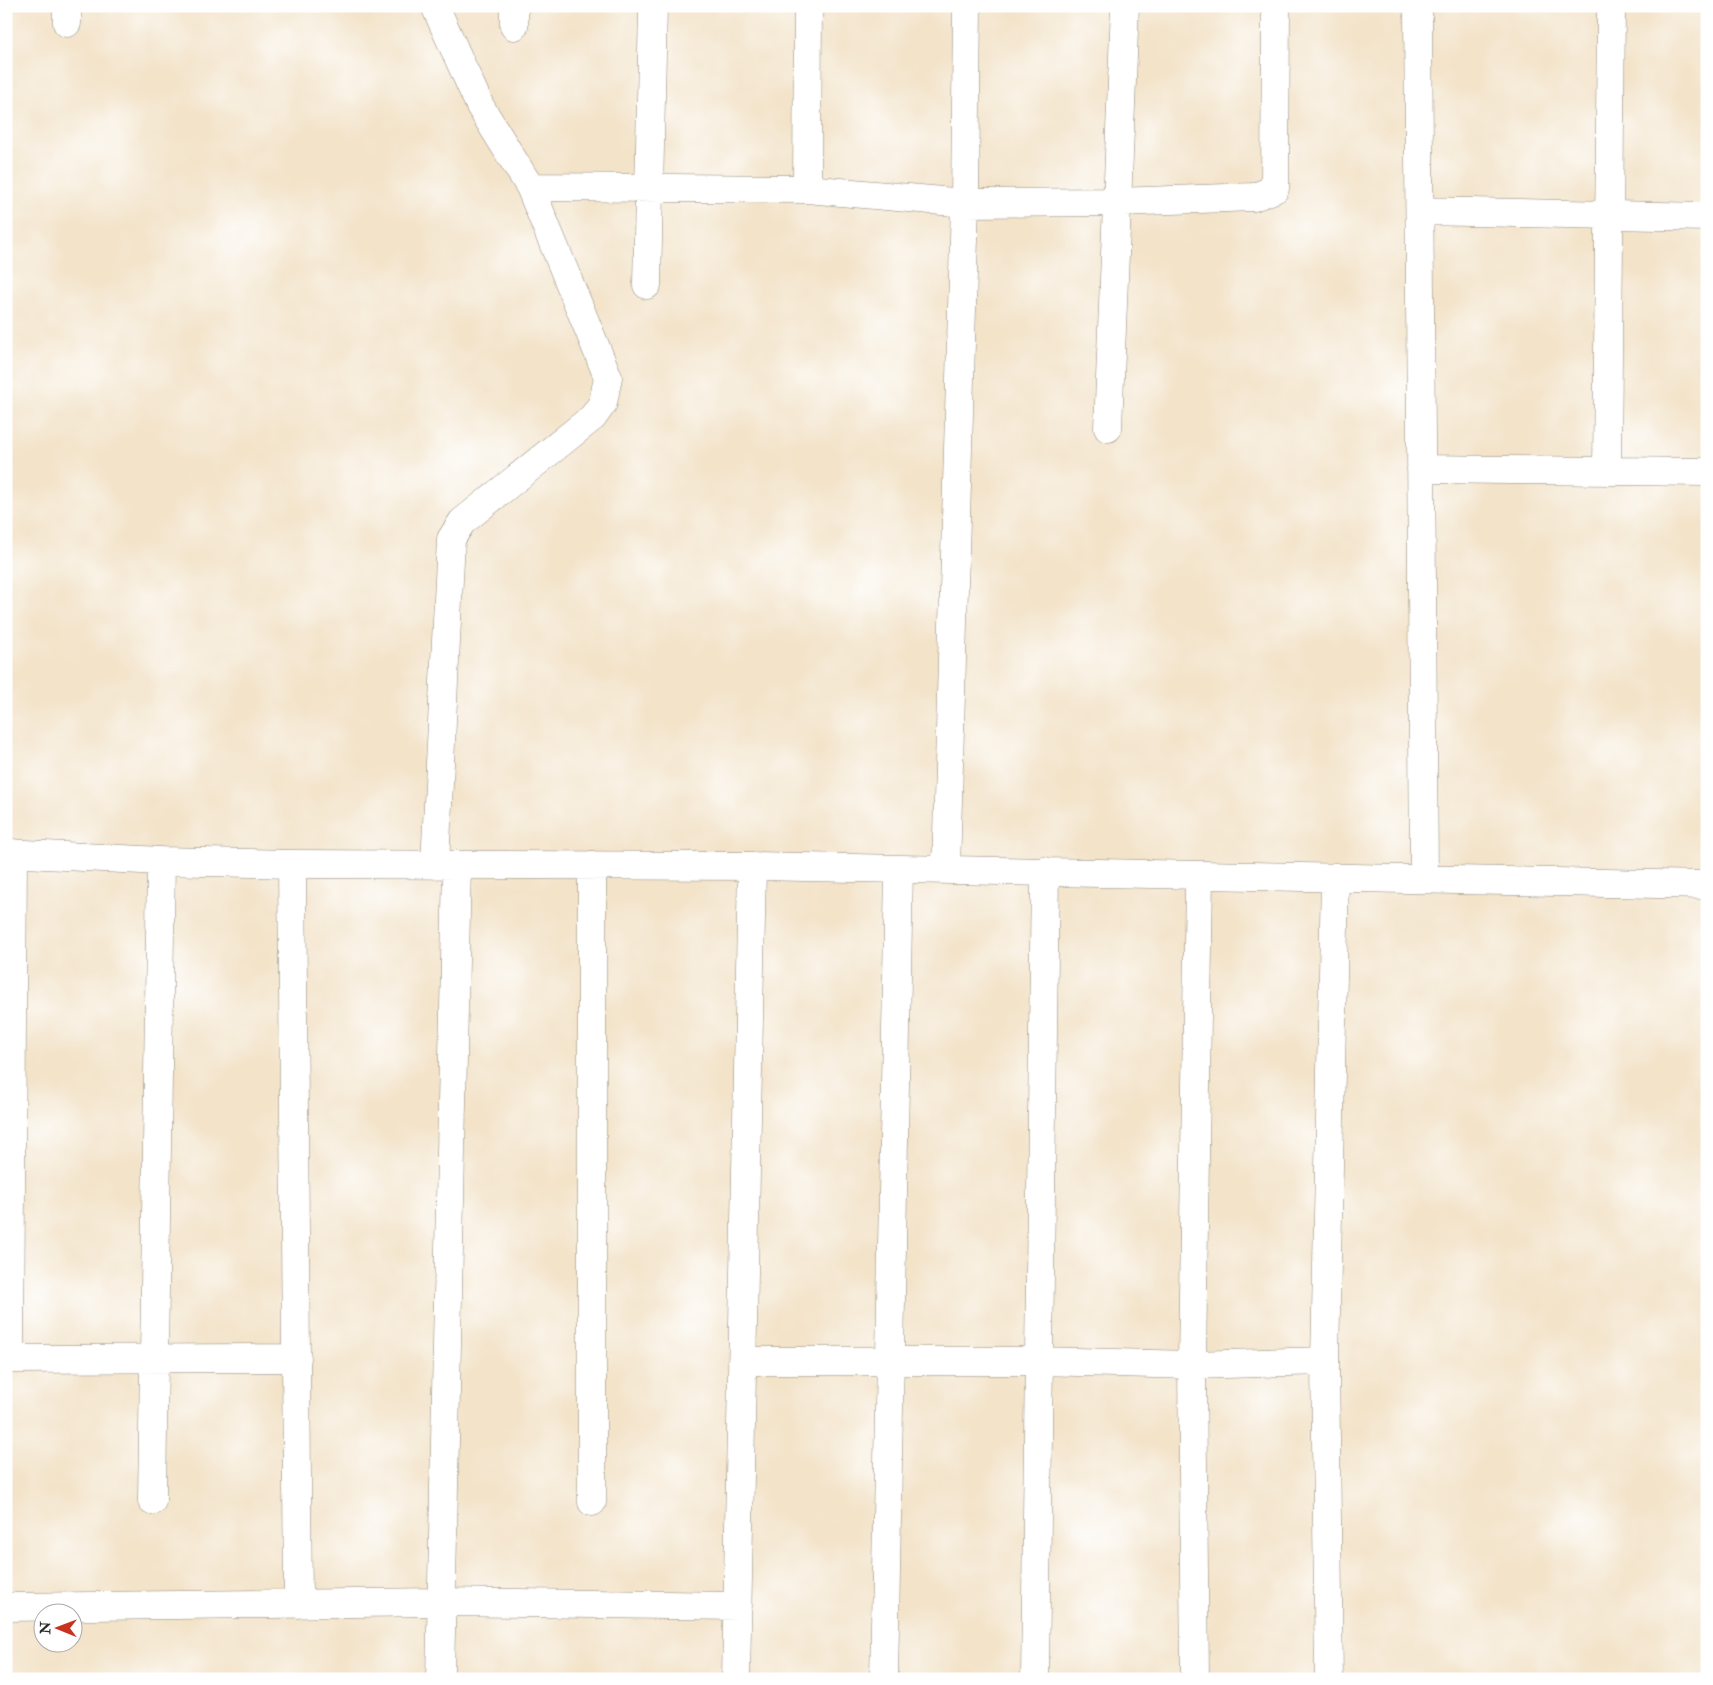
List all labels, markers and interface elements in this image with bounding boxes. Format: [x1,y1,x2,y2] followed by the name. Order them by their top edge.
[32,1602,82,1652] north arrow
[37,1621,54,1635] text: N

